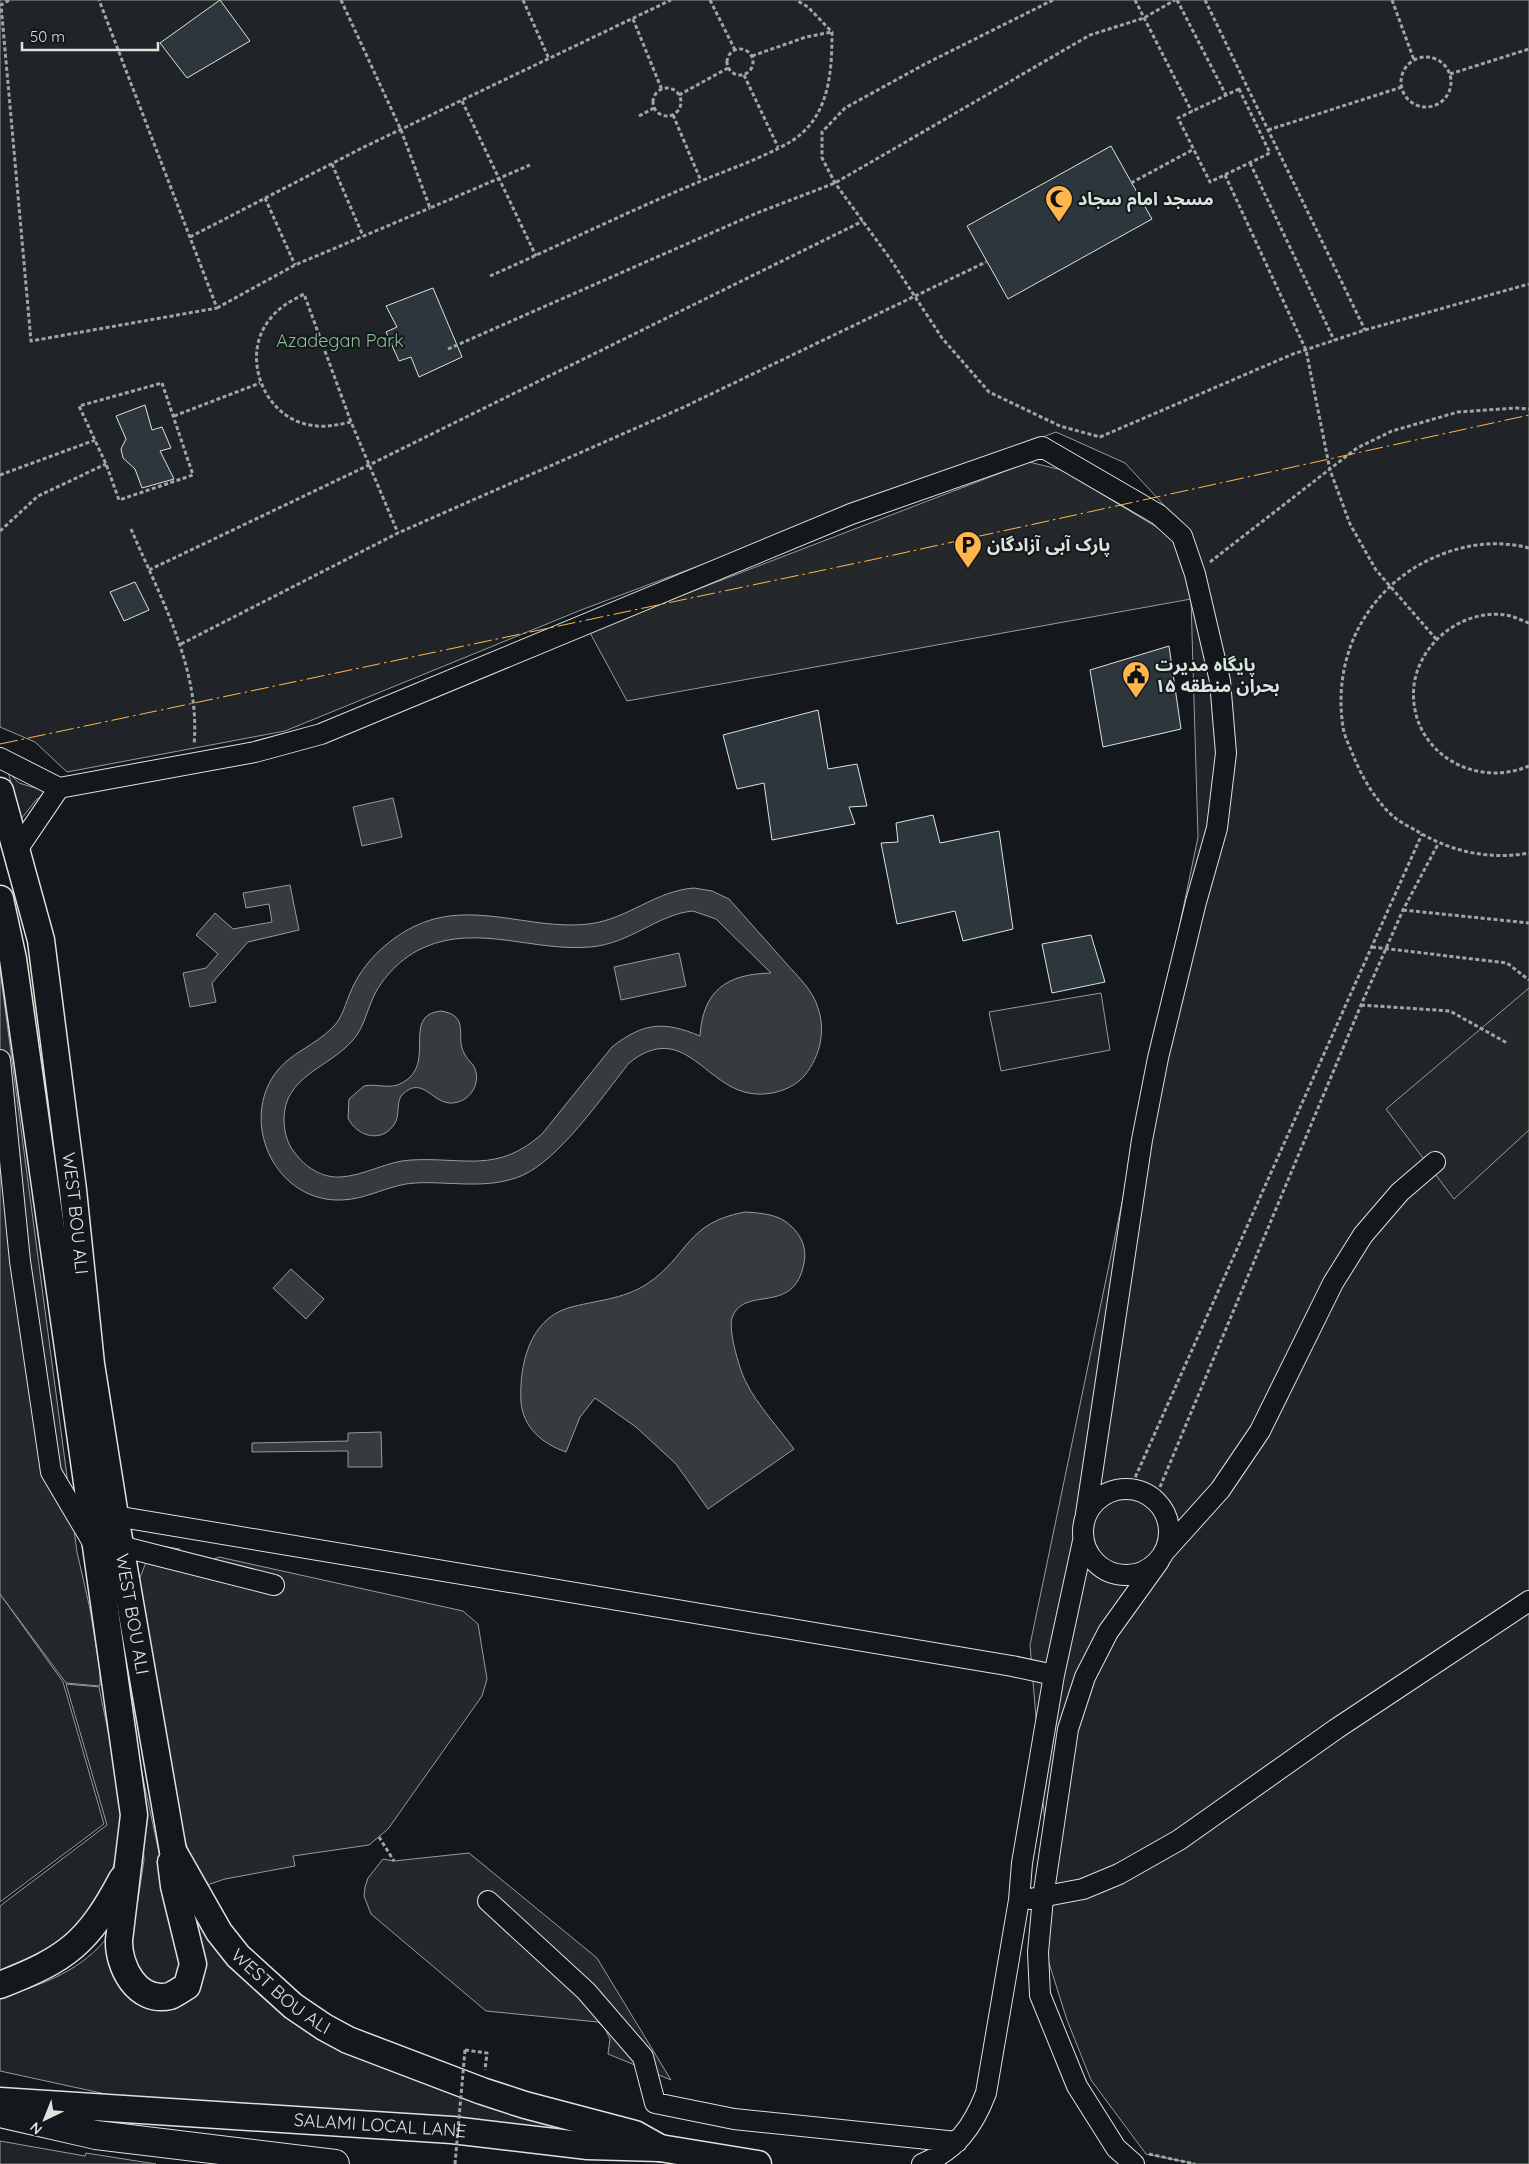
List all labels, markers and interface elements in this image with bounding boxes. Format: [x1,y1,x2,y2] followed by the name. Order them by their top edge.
[22,20,159,52] scale bar
[30,27,65,46] text: 50 m
[1044,184,1074,223] mosque icon: مسجد امام سجاد
[1078,187,1214,212] place label: مسجد امام سجاد
[276,329,404,352] park label: Azadegan Park
[953,530,983,569] parking icon: پارک آبی آزادگان
[987,533,1111,557] place label: پارک آبی آزادگان
[1155,653,1280,697] place label: پایگاه مدیرت بحران منطقه ۱۵
[1121,660,1151,699] public building icon: پایگاه مدیرت بحران منطقه ۱۵
[57,1151,94,1275] street label: WEST BOU ALI
[111,1552,154,1676] street label: WEST BOU ALI
[227,1943,334,2039] street label: WEST BOU ALI
[20,2094,70,2144] north arrow
[293,2108,468,2143] street label: SALAMI LOCAL LANE
[26,2118,46,2139] text: N

